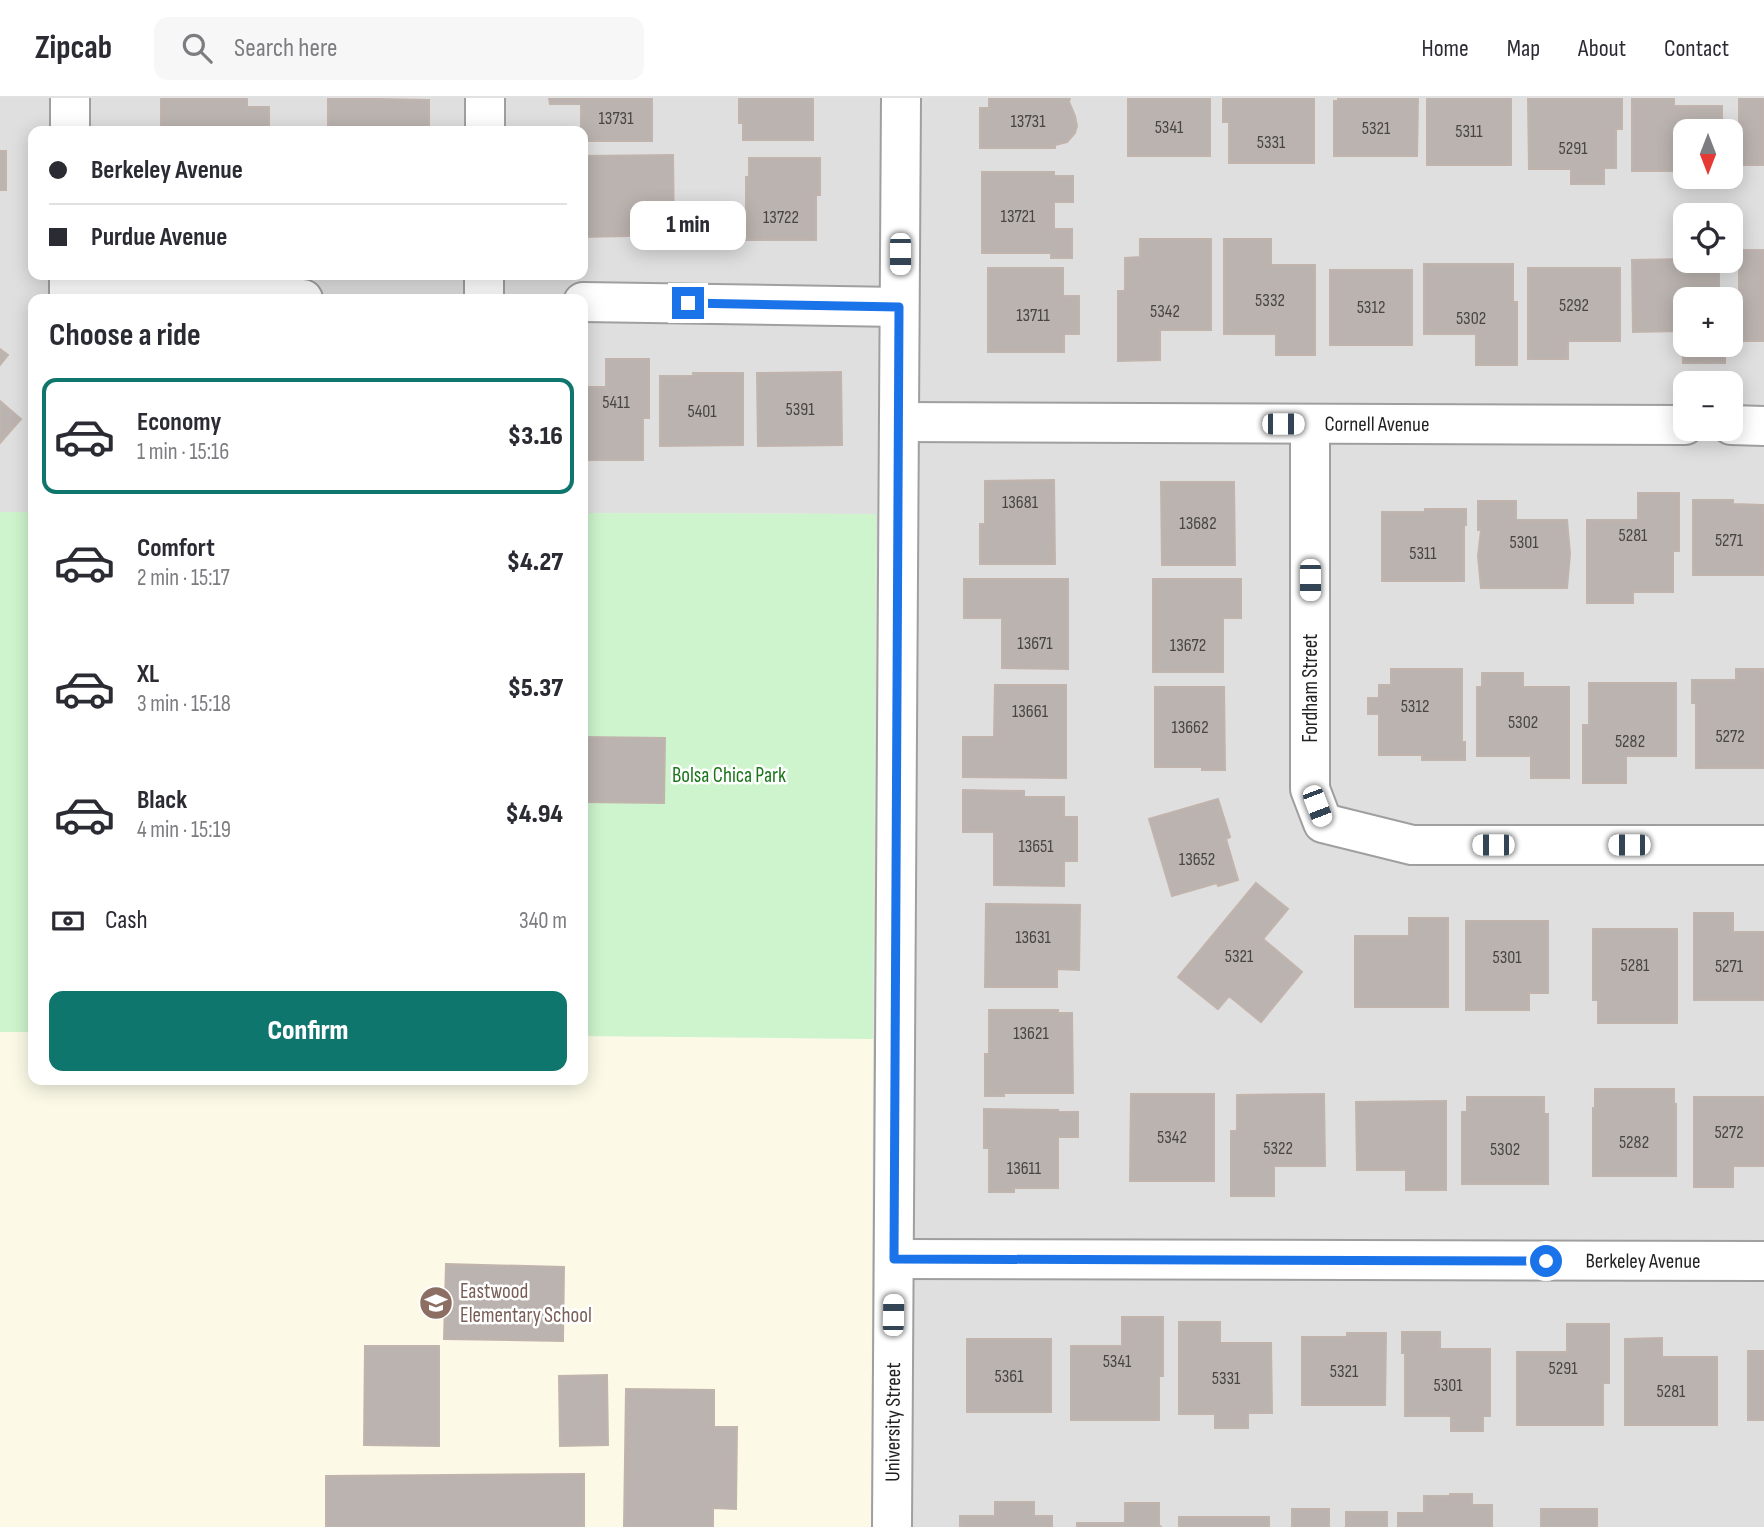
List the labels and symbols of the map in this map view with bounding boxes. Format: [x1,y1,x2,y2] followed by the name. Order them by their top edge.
[599,108,634,129] house number: 13731
[1011,111,1046,132] house number: 13731
[1155,117,1184,138] house number: 5341
[1362,118,1391,139] house number: 5321
[1673,119,1743,189] north arrow
[1455,121,1483,142] house number: 5311
[1257,132,1286,153] house number: 5331
[1559,138,1588,159] house number: 5291
[630,202,746,250] callout: 1 min
[1001,206,1036,227] house number: 13721
[763,207,799,228] house number: 13722
[890,233,911,275] car
[672,287,704,319] route end
[1255,290,1285,311] house number: 5332
[1559,295,1589,316] house number: 5292
[1357,297,1385,318] house number: 5312
[1150,301,1180,322] house number: 5342
[1016,305,1051,326] house number: 13711
[1456,308,1486,329] house number: 5302
[602,392,630,413] house number: 5411
[785,399,815,420] house number: 5391
[687,401,717,422] house number: 5401
[1325,412,1429,437] street label: Cornell Avenue
[1263,414,1305,435] car
[1002,492,1039,513] house number: 13681
[1179,513,1217,534] house number: 13682
[1619,525,1648,546] house number: 5281
[1715,530,1744,551] house number: 5271
[1509,532,1539,553] house number: 5301
[1409,543,1437,564] house number: 5311
[1300,559,1321,601] car
[1017,633,1053,654] house number: 13671
[1298,633,1323,743] street label: Fordham Street
[1170,635,1206,656] house number: 13672
[1401,696,1429,717] house number: 5312
[1012,701,1049,722] house number: 13661
[1508,712,1538,733] house number: 5302
[1171,717,1209,738] house number: 13662
[1715,726,1745,747] house number: 5272
[1615,731,1645,752] house number: 5282
[672,763,786,788] park label: Bolsa Chica Park
[1300,783,1335,829] car
[1473,835,1515,856] car
[1609,835,1651,856] car
[1018,836,1054,857] house number: 13651
[1179,849,1215,870] house number: 13652
[1015,927,1051,948] house number: 13631
[1225,946,1254,967] house number: 5321
[1492,947,1522,968] house number: 5301
[1621,955,1650,976] house number: 5281
[1715,956,1744,977] house number: 5271
[1013,1023,1050,1044] house number: 13621
[1714,1122,1744,1143] house number: 5272
[1157,1127,1187,1148] house number: 5342
[1619,1132,1649,1153] house number: 5282
[1263,1138,1293,1159] house number: 5322
[1490,1139,1520,1160] house number: 5302
[1007,1158,1042,1179] house number: 13611
[1530,1245,1562,1277] route start
[1585,1249,1701,1274] street label: Berkeley Avenue
[460,1279,592,1328] place label: Eastwood Elementary School
[417,1284,455,1322] school or university icon: Eastwood Elementary School
[883,1294,904,1336] car
[1103,1351,1132,1372] house number: 5341
[1549,1358,1578,1379] house number: 5291
[1330,1361,1359,1382] house number: 5321
[880,1362,906,1482] street label: University Street
[995,1366,1024,1387] house number: 5361
[1212,1368,1241,1389] house number: 5331
[1433,1375,1463,1396] house number: 5301
[1657,1381,1686,1402] house number: 5281

